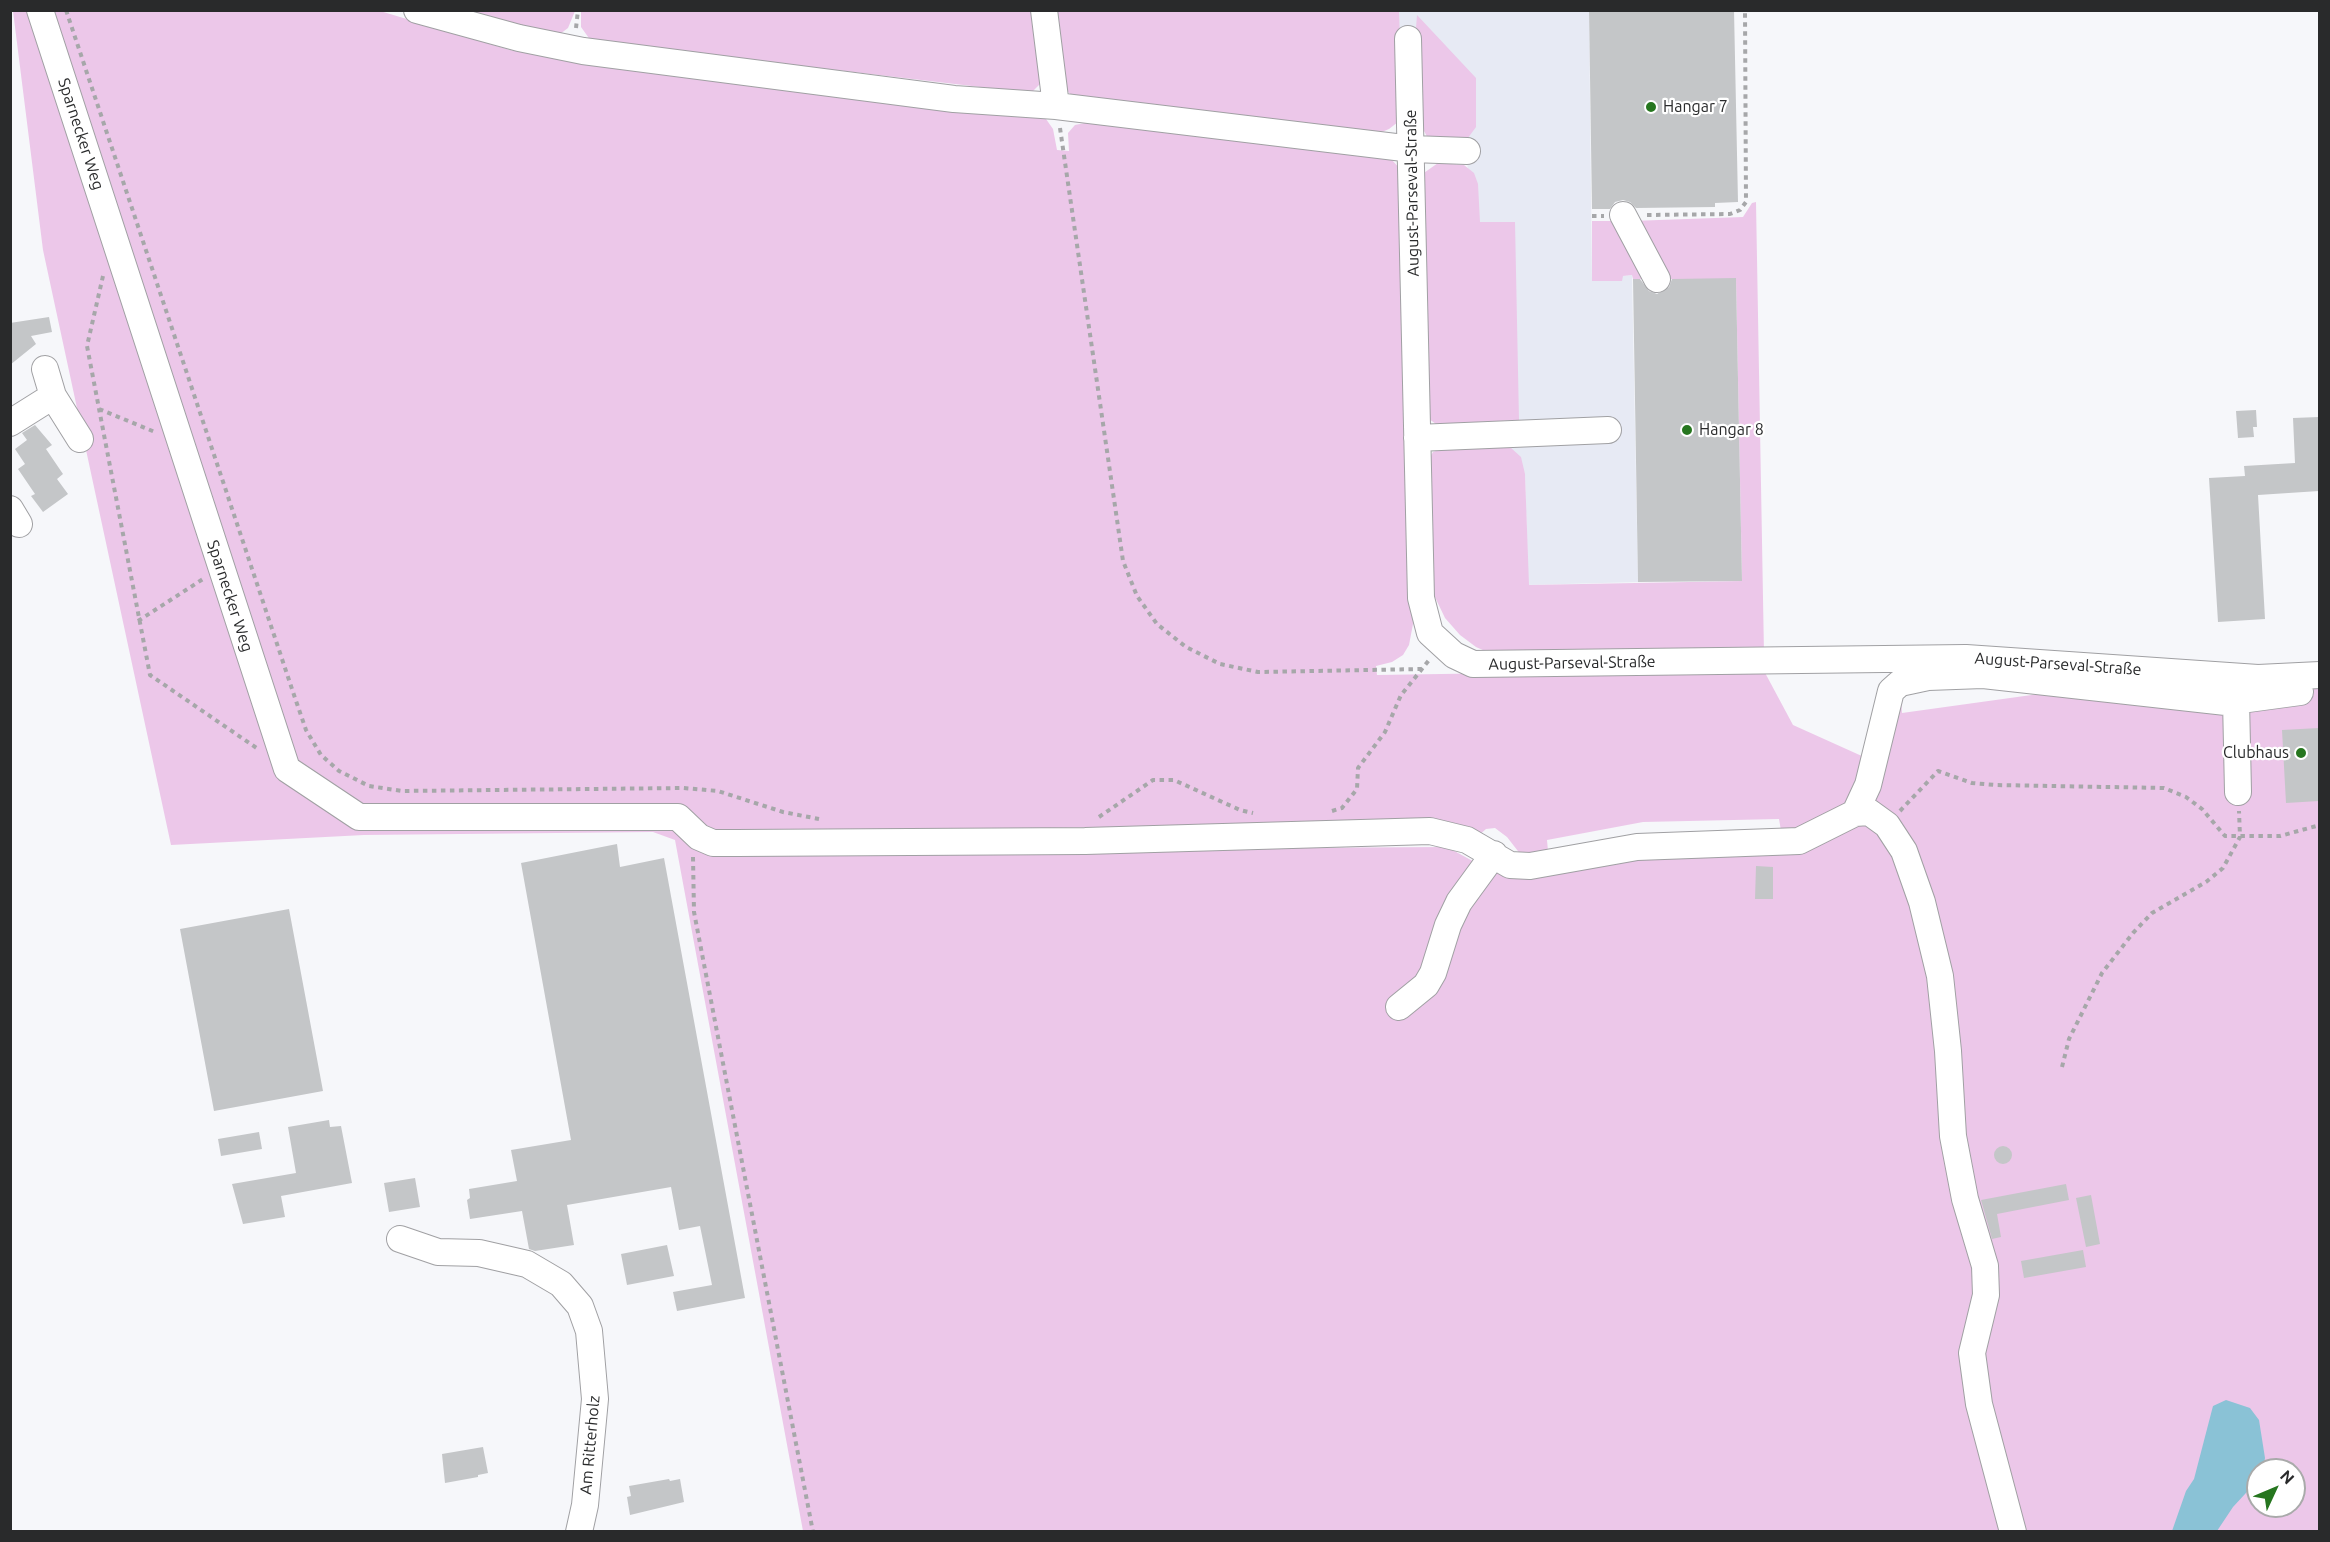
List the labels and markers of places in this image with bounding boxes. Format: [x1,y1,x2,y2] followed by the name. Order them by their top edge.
[1663,97,1728,117] place label: Hangar 7
[1644,100,1658,114] marker: Hangar 7
[1699,420,1764,440] place label: Hangar 8
[1680,423,1694,437] marker: Hangar 8
[2223,743,2289,763] place label: Clubhaus
[2294,746,2308,760] marker: Clubhaus

